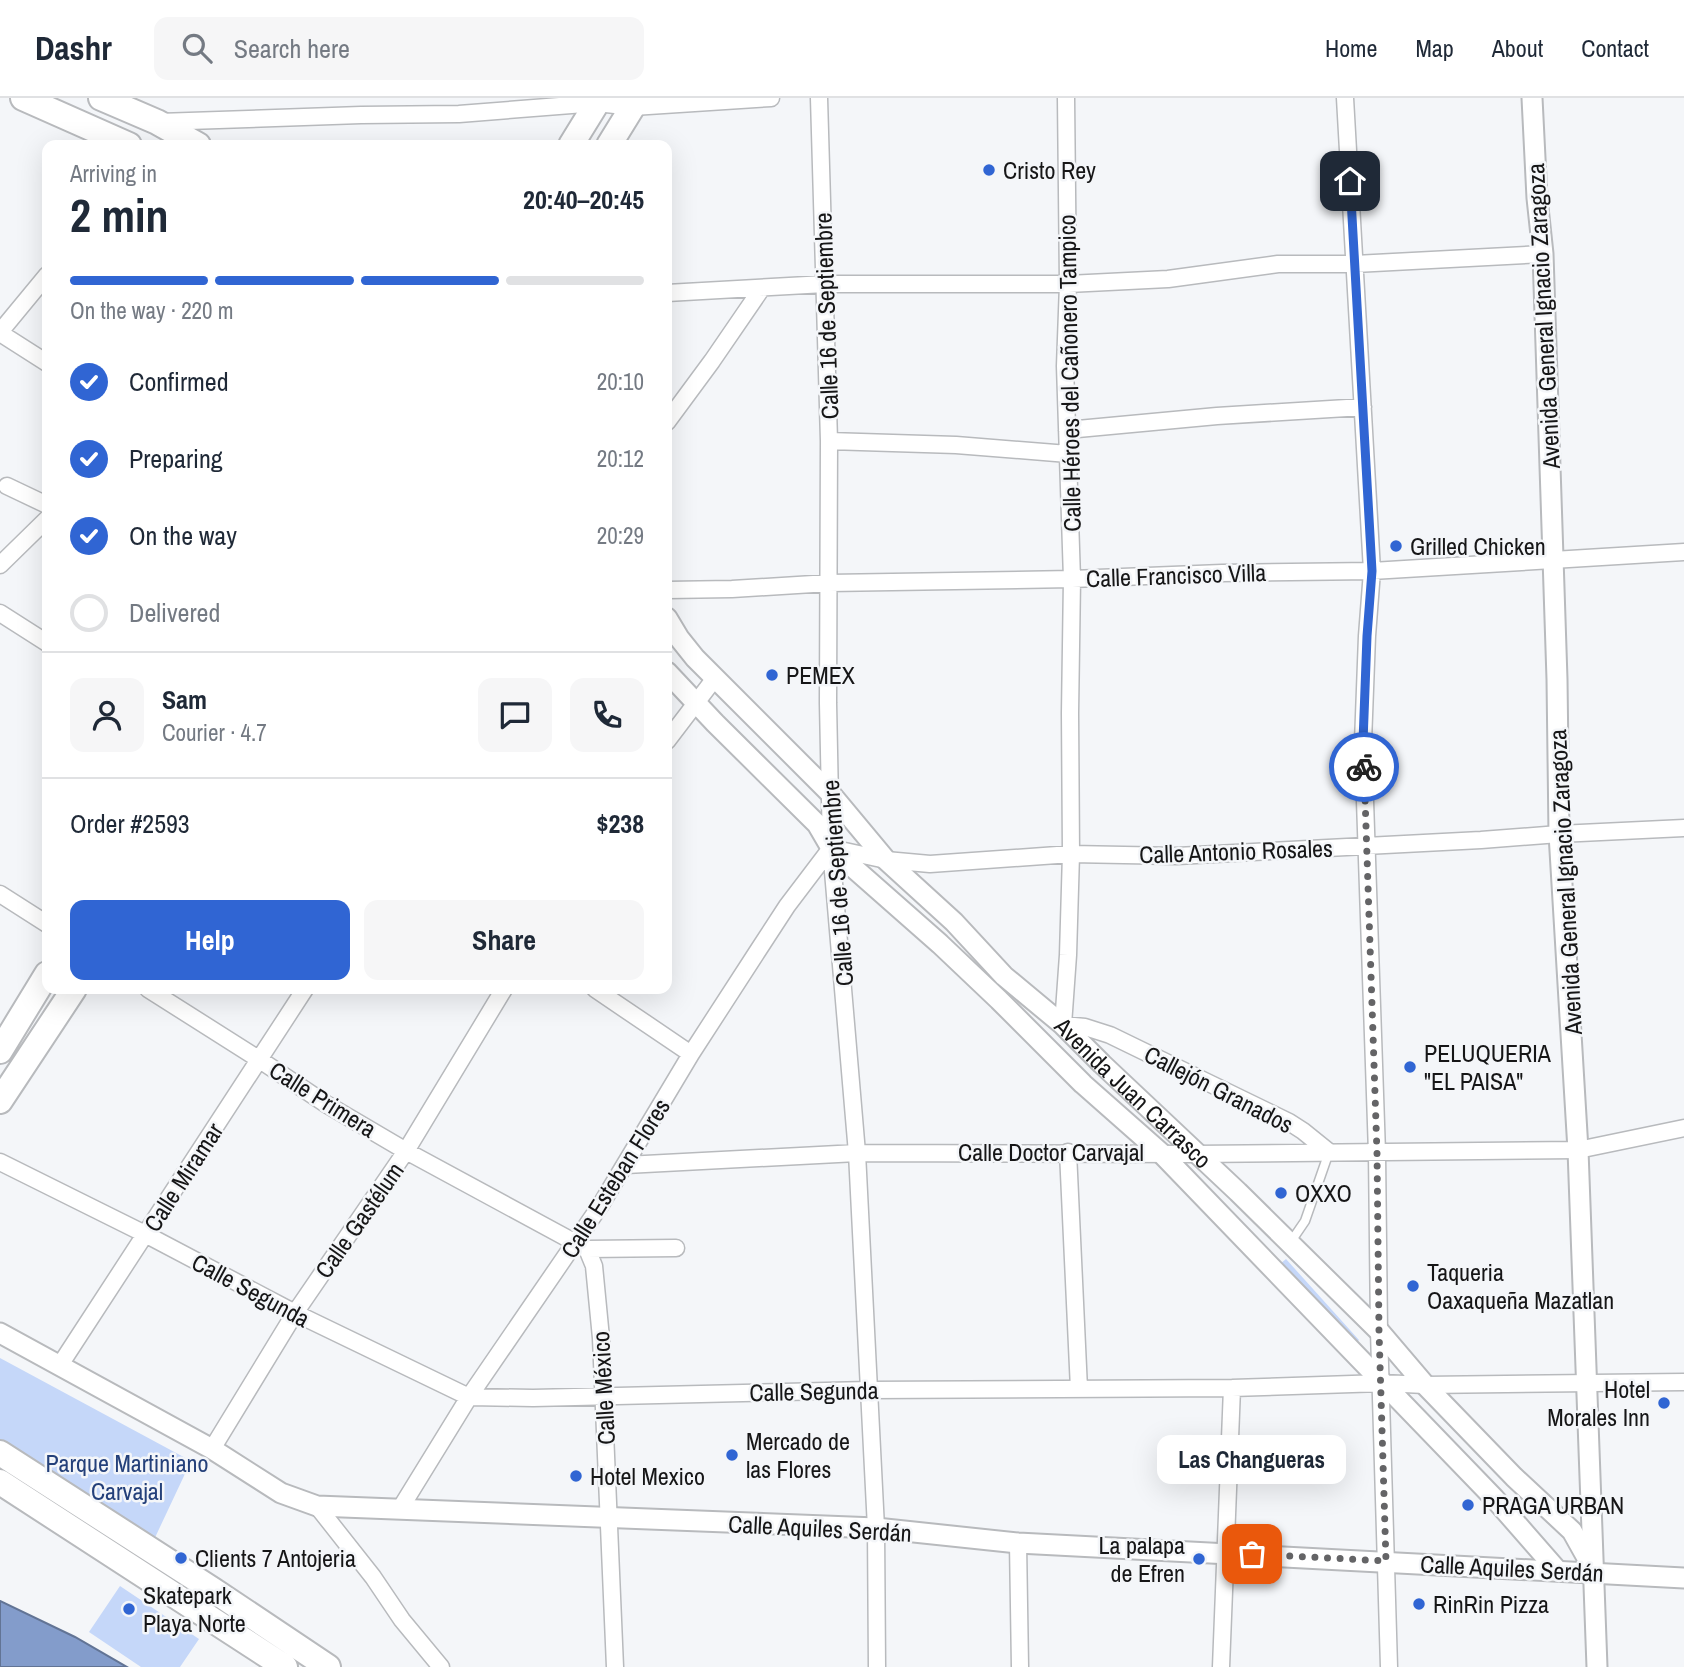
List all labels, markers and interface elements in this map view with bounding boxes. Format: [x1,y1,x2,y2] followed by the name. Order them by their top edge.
[154,17,644,80] search box
[35,26,112,70] text: Dashr
[178,29,216,67] icon: search
[234,31,350,66] text: Search here
[1325,32,1377,64] text: Home
[1415,32,1454,64] text: Map
[1492,32,1543,64] text: About
[1581,32,1649,64] text: Contact
[1320,151,1380,211] pin
[1003,154,1096,186] place label: Cristo Rey
[70,158,157,189] text: Arriving in
[981,162,997,178] marker: Cristo Rey
[1331,162,1369,200] icon: home
[1519,162,1567,471] street label: Avenida General Ignacio Zaragoza
[523,182,644,217] text: 20:40–20:45
[70,184,169,246] text: 2 min
[806,212,846,420] street label: Calle 16 de Septiembre
[1050,214,1088,532] street label: Calle Héroes del Cañonero Tampico
[70,295,234,326] text: On the way · 220 m
[70,363,108,401] icon: check
[129,364,229,399] text: Confirmed
[597,366,644,397] text: 20:10
[70,440,108,478] icon: check
[129,441,223,476] text: Preparing
[597,443,644,474] text: 20:12
[70,517,108,555] icon: check
[129,518,237,553] text: On the way
[597,520,644,551] text: 20:29
[1410,530,1546,562] place label: Grilled Chicken
[1388,538,1404,554] marker: Grilled Chicken
[1085,556,1267,594] street label: Calle Francisco Villa
[129,595,220,630] text: Delivered
[786,659,856,691] place label: PEMEX
[764,667,780,683] marker: PEMEX
[70,678,144,752] button: person
[478,678,552,752] button: chat
[570,678,644,752] button: phone
[162,682,207,717] text: Sam
[162,717,267,748] text: Courier · 4.7
[1541,728,1589,1037] street label: Avenida General Ignacio Zaragoza
[1329,732,1399,802] courier
[1345,748,1383,786] icon: bike
[814,779,860,987] street label: Calle 16 de Septiembre
[70,806,190,841] text: Order #2593
[597,806,644,841] text: $238
[1139,832,1333,870] street label: Calle Antonio Rosales
[70,900,350,980] button: Help
[364,900,644,980] button: Share
[1047,1009,1219,1175] street label: Avenida Juan Carrasco
[1424,1037,1552,1097] place label: PELUQUERIA "EL PAISA"
[1139,1038,1299,1140] street label: Callejón Granados
[264,1054,383,1144] street label: Calle Primera
[1402,1059,1418,1075] marker: PELUQUERIA "EL PAISA"
[553,1092,677,1264] street label: Calle Esteban Flores
[136,1116,230,1238] street label: Calle Miramar
[958,1136,1144,1168] street label: Calle Doctor Carvajal
[307,1156,411,1284] street label: Calle Gastélum
[1295,1177,1352,1209] place label: OXXO
[1273,1185,1289,1201] marker: OXXO
[186,1246,316,1334] street label: Calle Segunda
[1427,1256,1614,1316] place label: Taqueria Oaxaqueña Mazatlan
[1405,1278,1421,1294] marker: Taqueria Oaxaqueña Mazatlan
[584,1330,622,1446] street label: Calle México
[1547,1373,1650,1433] place label: Hotel Morales Inn
[749,1374,879,1408] street label: Calle Segunda
[1656,1395,1672,1411] marker: Hotel Morales Inn
[746,1425,850,1485] place label: Mercado de las Flores
[1158,1435,1346,1484] callout: Las Changueras
[1178,1444,1325,1475] text: Las Changueras
[45,1447,209,1507] park label: Parque Martiniano Carvajal
[724,1447,740,1463] marker: Mercado de las Flores
[590,1460,705,1492] place label: Hotel Mexico
[568,1468,584,1484] marker: Hotel Mexico
[1482,1489,1624,1521] place label: PRAGA URBAN
[1460,1497,1476,1513] marker: PRAGA URBAN
[727,1507,913,1549] street label: Calle Aquiles Serdán
[1222,1524,1282,1584] pin
[1099,1529,1185,1589] place label: La palapa de Efren
[1233,1535,1271,1573] icon: bag
[195,1542,356,1574] place label: Clients 7 Antojeria
[1419,1547,1605,1589] street label: Calle Aquiles Serdán
[173,1550,189,1566] marker: Clients 7 Antojeria
[1191,1551,1207,1567] marker: La palapa de Efren
[143,1579,246,1639] place label: Skatepark Playa Norte
[1433,1588,1549,1620] place label: RinRin Pizza
[1411,1596,1427,1612] marker: RinRin Pizza
[121,1601,137,1617] marker: Skatepark Playa Norte

